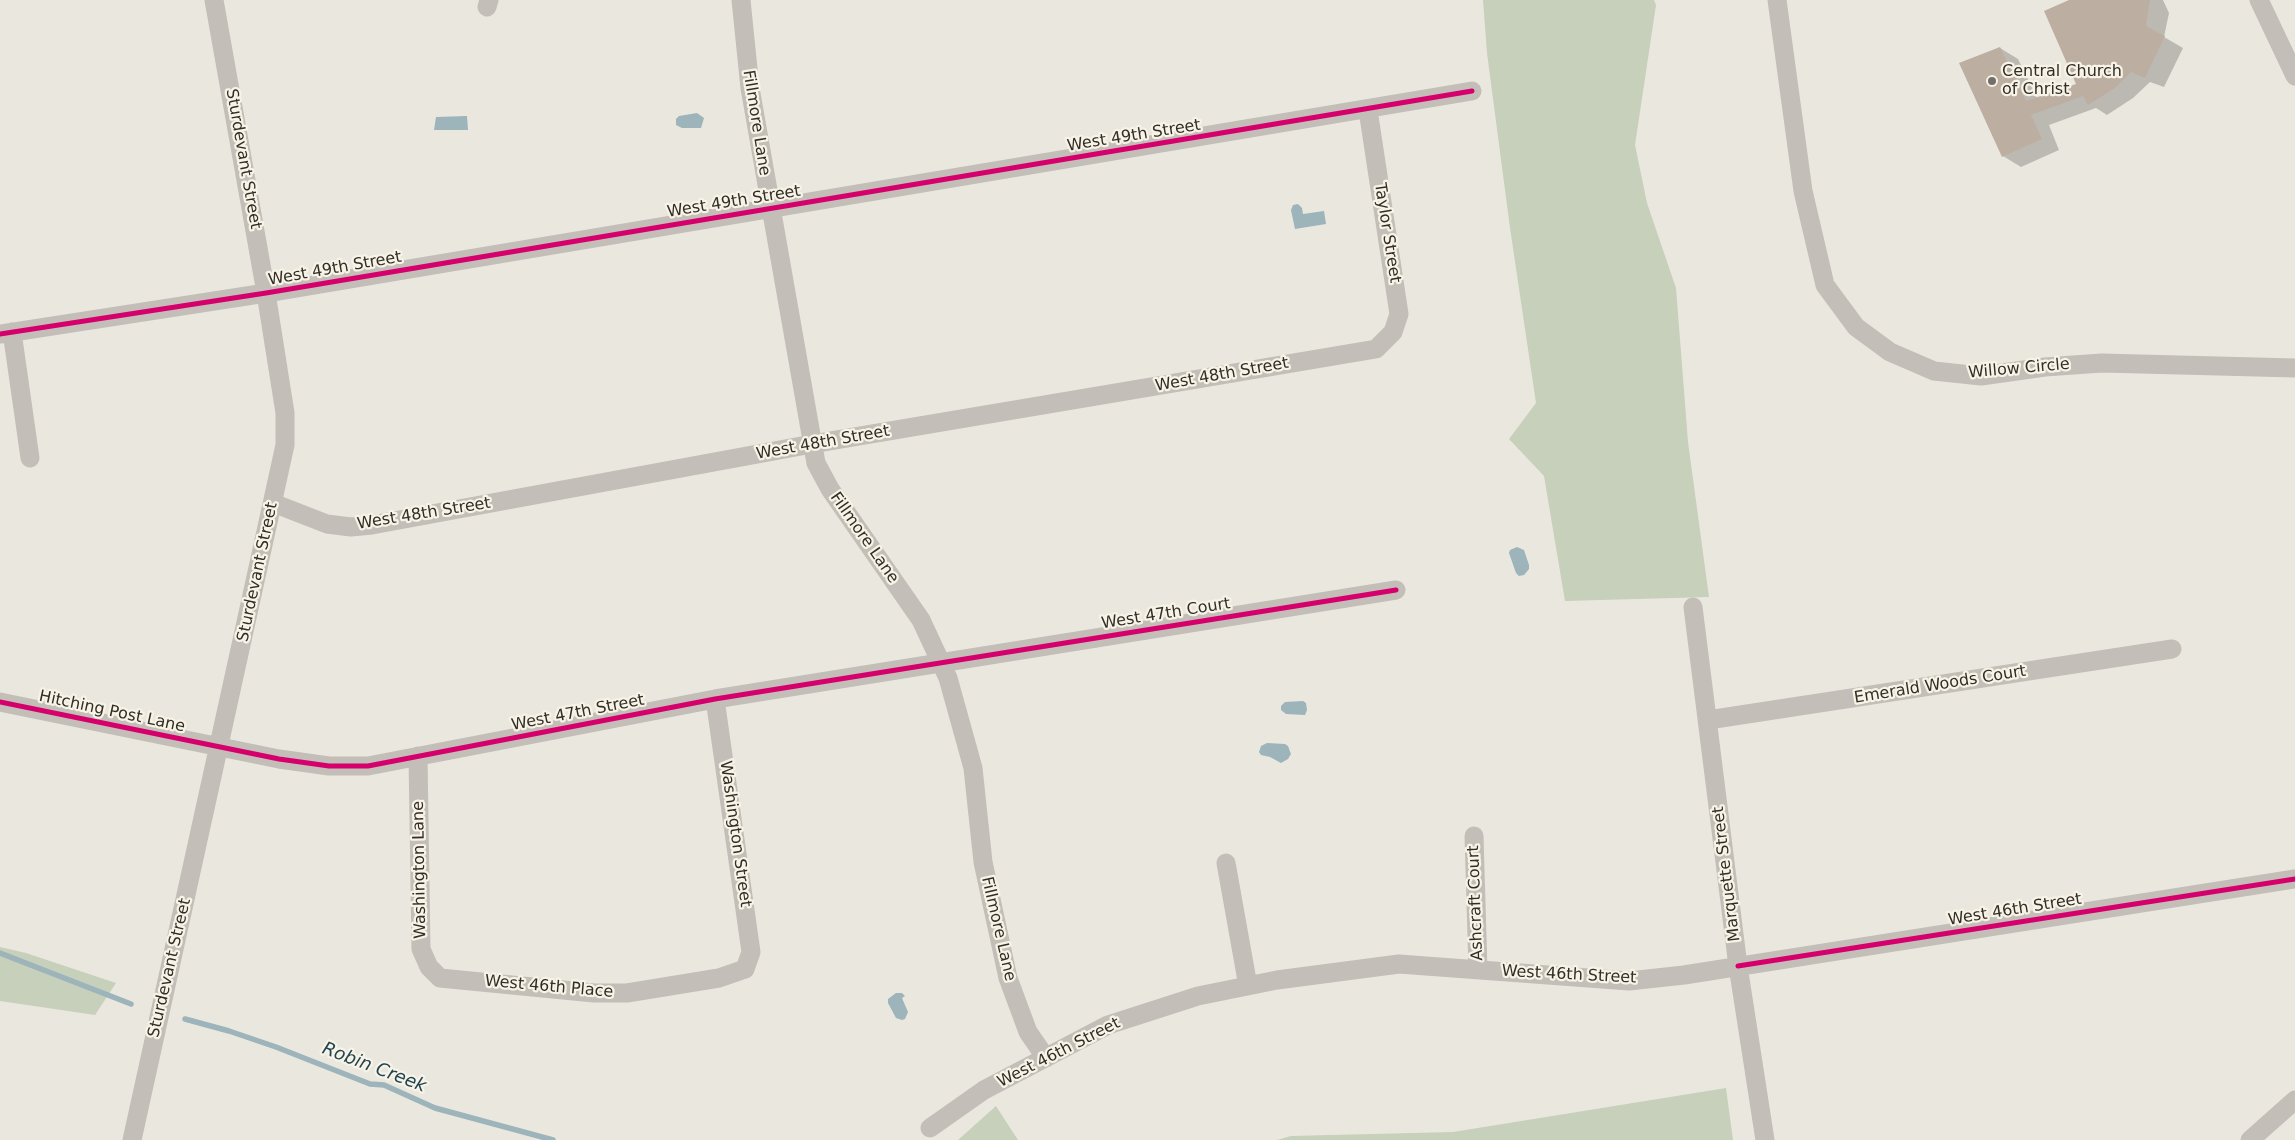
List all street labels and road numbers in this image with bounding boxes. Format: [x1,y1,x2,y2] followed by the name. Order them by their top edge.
[738,69,774,177] street label: Fillmore Lane
[221,87,265,231] street label: Sturdevant Street
[1066,116,1202,156] street label: West 49th Street
[666,182,802,222] street label: West 49th Street
[1370,182,1404,284] street label: Taylor Street
[267,248,403,290] street label: West 49th Street
[1154,354,1290,396] street label: West 48th Street
[1968,355,2070,383] street label: Willow Circle
[755,422,891,464] street label: West 48th Street
[826,489,902,587] street label: Fillmore Lane
[356,494,492,534] street label: West 48th Street
[234,500,282,644] street label: Sturdevant Street
[1100,594,1232,634] street label: West 47th Court
[1853,662,2027,708] street label: Emerald Woods Court
[37,687,187,737] street label: Hitching Post Lane
[510,691,646,735] street label: West 47th Street
[715,760,755,908] street label: Washington Street
[409,801,431,939] street label: Washington Lane
[1709,805,1745,943] street label: Marquette Street
[1464,845,1488,961] street label: Ashcraft Court
[977,875,1019,983] street label: Fillmore Lane
[1947,890,2083,930] street label: West 46th Street
[145,897,195,1039] street label: Sturdevant Street
[1501,962,1637,988] street label: West 46th Street
[484,972,614,1002] street label: West 46th Place
[995,1014,1123,1092] street label: West 46th Street

